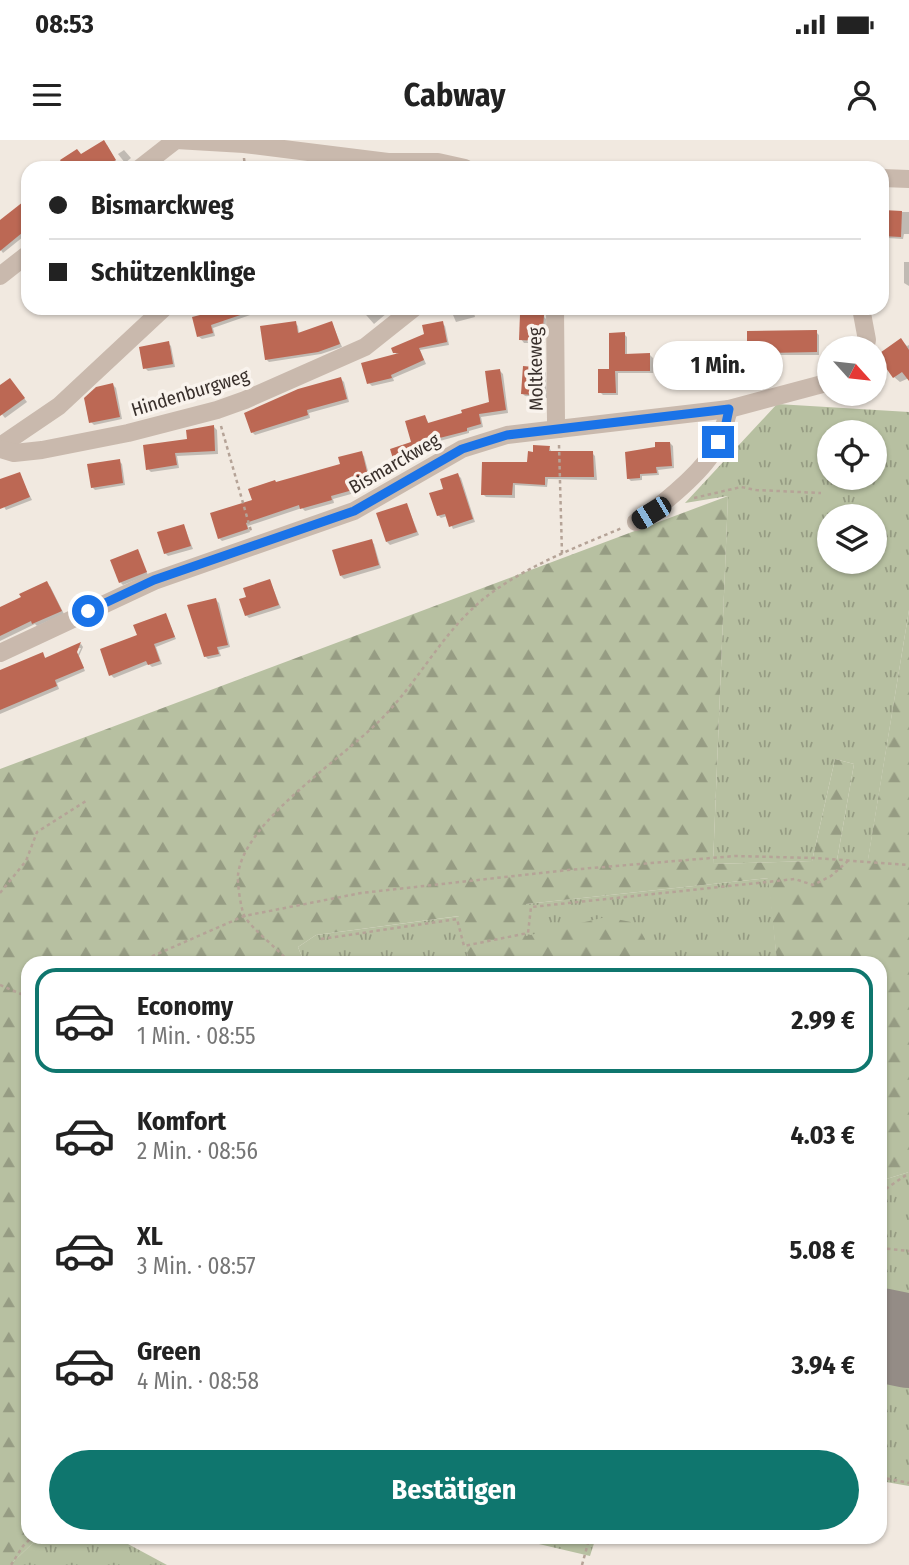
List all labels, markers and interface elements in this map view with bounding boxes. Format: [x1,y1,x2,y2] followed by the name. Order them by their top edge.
[35,9,94,40] text: 08:53
[28,76,66,114] icon: menu
[404,76,505,114] text: Cabway
[843,76,881,114] icon: person
[91,190,234,221] text: Bismarckweg
[91,257,256,288] text: Schützenklinge
[523,327,548,411] street label: Moltkeweg
[817,336,887,406] north arrow
[817,336,887,574] map controls
[653,341,783,390] callout: 1 Min.
[691,351,745,379] text: 1 Min.
[128,364,252,421] street label: Hindenburgweg
[817,420,887,490] button: locate
[702,426,734,458] route end
[345,428,444,499] street label: Bismarckweg
[628,493,675,533] car
[817,504,887,574] button: layers
[72,595,104,627] route start
[53,989,116,1052] icon: car
[137,991,233,1022] text: Economy
[791,1005,855,1036] text: 2.99 €
[137,1022,256,1050] text: 1 Min. · 08:55
[53,1104,116,1167] icon: car
[137,1106,226,1137] text: Komfort
[790,1120,855,1151] text: 4.03 €
[137,1137,258,1165] text: 2 Min. · 08:56
[53,1219,116,1282] icon: car
[137,1221,163,1252] text: XL
[789,1235,855,1266] text: 5.08 €
[137,1252,255,1280] text: 3 Min. · 08:57
[53,1334,116,1397] icon: car
[137,1336,201,1367] text: Green
[791,1350,855,1381] text: 3.94 €
[137,1367,259,1395] text: 4 Min. · 08:58
[49,1450,859,1530] button: Bestätigen

